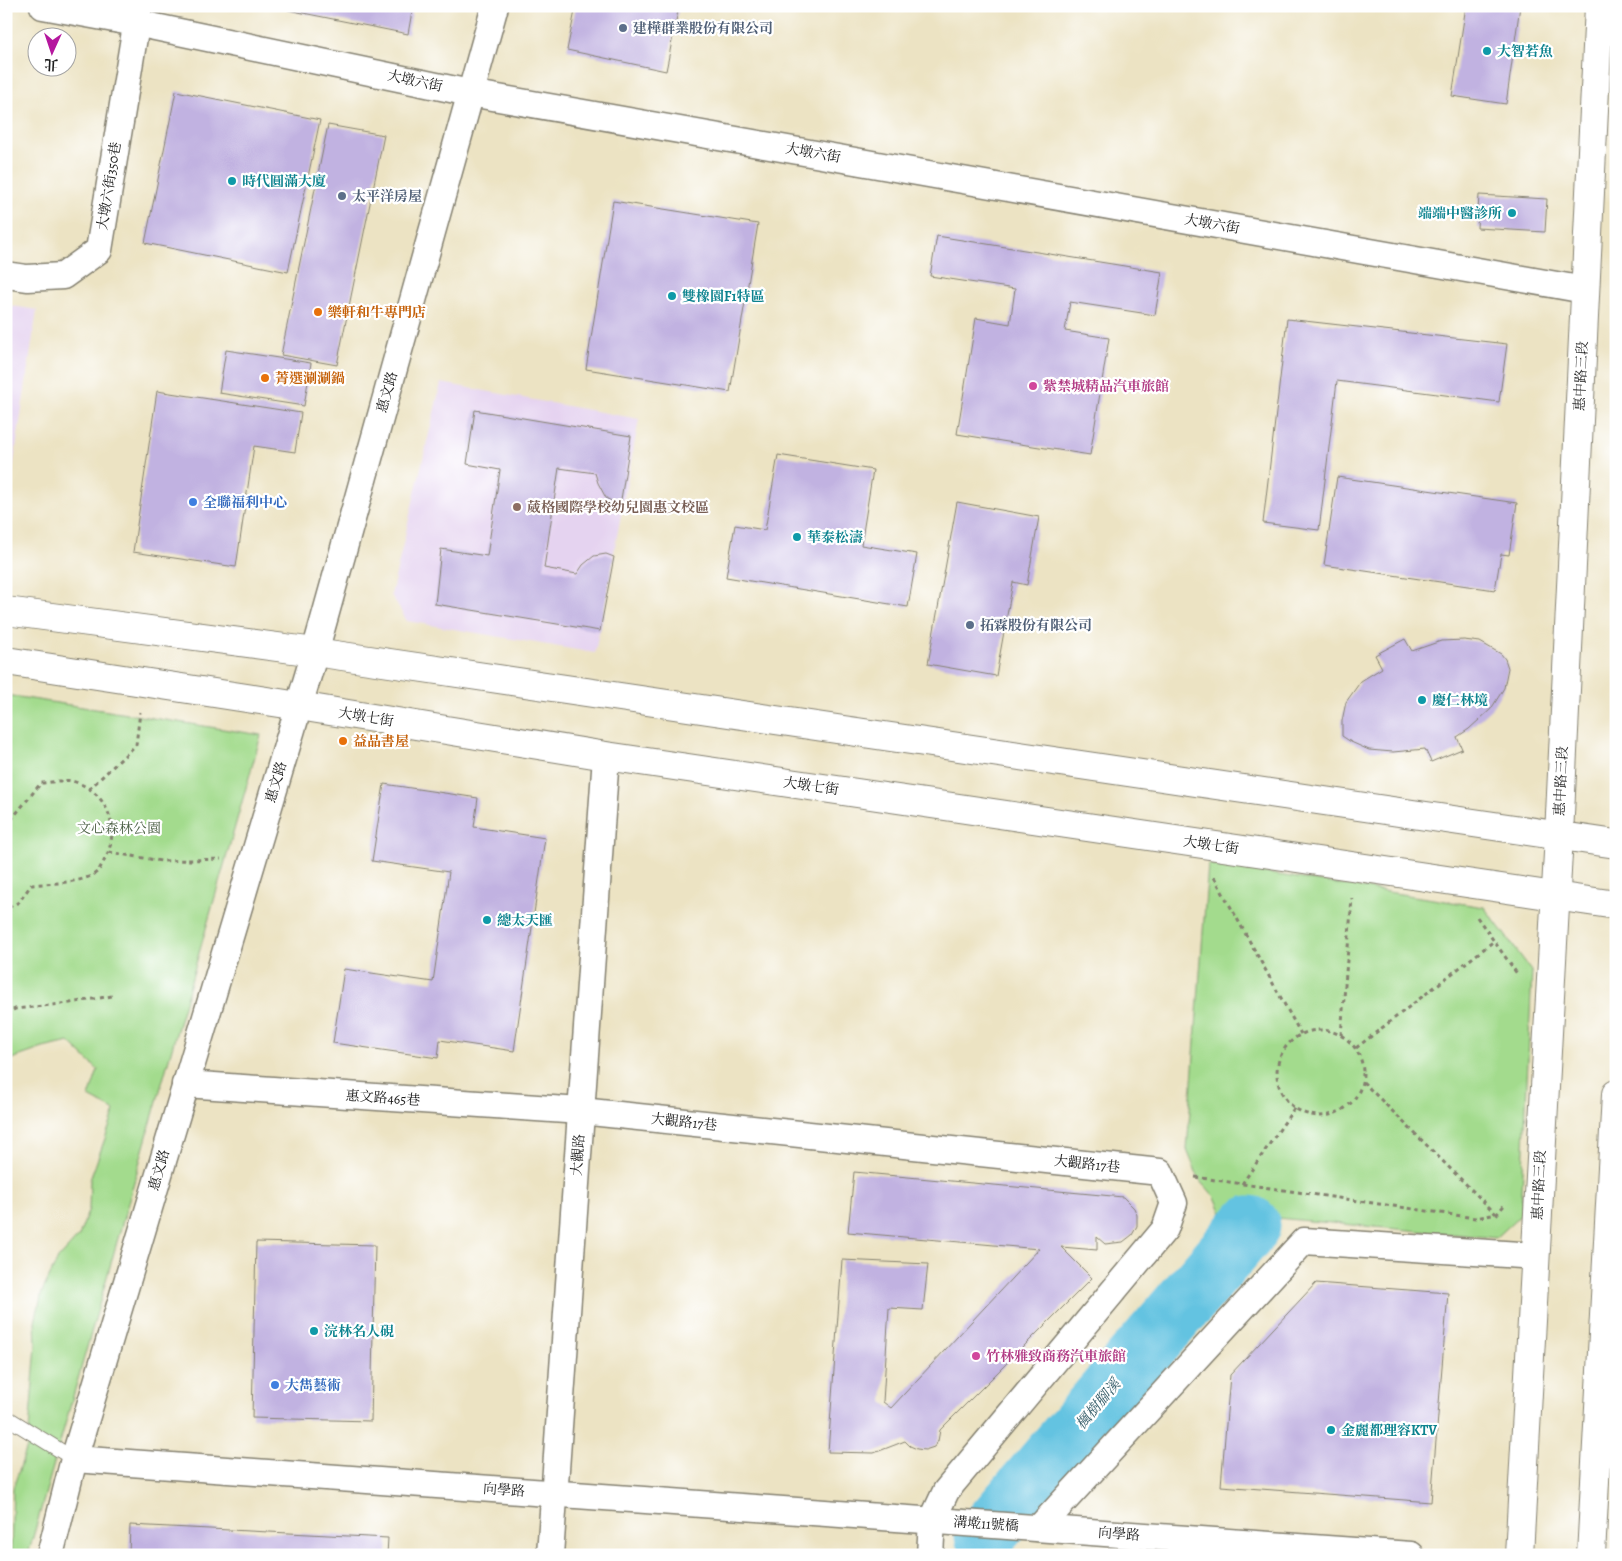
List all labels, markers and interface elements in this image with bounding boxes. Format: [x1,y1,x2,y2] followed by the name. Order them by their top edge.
[633,19,773,38] place label: 建樺群業股份有限公司
[617,22,629,34] marker: 建樺群業股份有限公司
[28,28,78,78] north arrow
[1497,42,1553,61] place label: 大智若魚
[1481,45,1493,57] marker: 大智若魚
[44,55,59,74] text: 北
[386,66,444,96] street label: 大墩六街
[784,139,842,167] street label: 大墩六街
[93,140,125,232] street label: 大墩六街350巷
[242,172,326,191] place label: 時代圓滿大廈
[226,175,238,187] marker: 時代圓滿大廈
[352,187,422,206] place label: 太平洋房屋
[336,190,348,202] marker: 太平洋房屋
[1418,204,1502,223] place label: 端端中醫診所
[1506,207,1518,219] marker: 端端中醫診所
[1183,210,1241,238] street label: 大墩六街
[682,287,764,306] place label: 雙橡園F1特區
[666,290,678,302] marker: 雙橡園F1特區
[328,303,426,322] place label: 樂軒和牛專門店
[312,306,324,318] marker: 樂軒和牛專門店
[1570,341,1592,411] street label: 惠中路三段
[275,369,345,388] place label: 菁選涮涮鍋
[372,369,402,415] street label: 惠文路
[259,372,271,384] marker: 菁選涮涮鍋
[1043,377,1169,396] place label: 紫禁城精品汽車旅館
[1027,380,1039,392] marker: 紫禁城精品汽車旅館
[203,493,287,512] place label: 全聯福利中心
[187,496,199,508] marker: 全聯福利中心
[527,498,709,517] place label: 葳格國際學校幼兒園惠文校區
[511,501,523,513] marker: 葳格國際學校幼兒園惠文校區
[807,528,863,547] place label: 華泰松濤
[791,531,803,543] marker: 華泰松濤
[980,616,1092,635] place label: 拓霖股份有限公司
[964,619,976,631] marker: 拓霖股份有限公司
[1432,691,1488,710] place label: 慶仁林境
[1416,694,1428,706] marker: 慶仁林境
[337,703,395,731] street label: 大墩七街
[353,732,409,751] place label: 益品書屋
[337,735,349,747] marker: 益品書屋
[1550,746,1572,816] street label: 惠中路三段
[261,759,291,805] street label: 惠文路
[782,773,840,799] street label: 大墩七街
[77,819,161,838] park label: 文心森林公園
[1182,832,1240,858] street label: 大墩七街
[497,911,553,930] place label: 總太天匯
[481,914,493,926] marker: 總太天匯
[345,1086,421,1110] street label: 惠文路465巷
[650,1109,718,1135] street label: 大觀路17巷
[567,1133,589,1177] street label: 大觀路
[144,1147,174,1193] street label: 惠文路
[1528,1150,1550,1220] street label: 惠中路三段
[1053,1151,1121,1177] street label: 大觀路17巷
[324,1322,394,1341] place label: 浣林名人硯
[308,1325,320,1337] marker: 浣林名人硯
[986,1347,1126,1366] place label: 竹林雅致商務汽車旅館
[970,1350,982,1362] marker: 竹林雅致商務汽車旅館
[1071,1373,1126,1433] water label: 楓樹腳溪
[285,1376,341,1395] place label: 大雋藝術
[269,1379,281,1391] marker: 大雋藝術
[1341,1421,1437,1440] place label: 金麗都理容KTV
[1325,1424,1337,1436] marker: 金麗都理容KTV
[482,1479,526,1501] street label: 向學路
[953,1512,1019,1536] street label: 溝墘11號橋
[1097,1523,1141,1545] street label: 向學路

